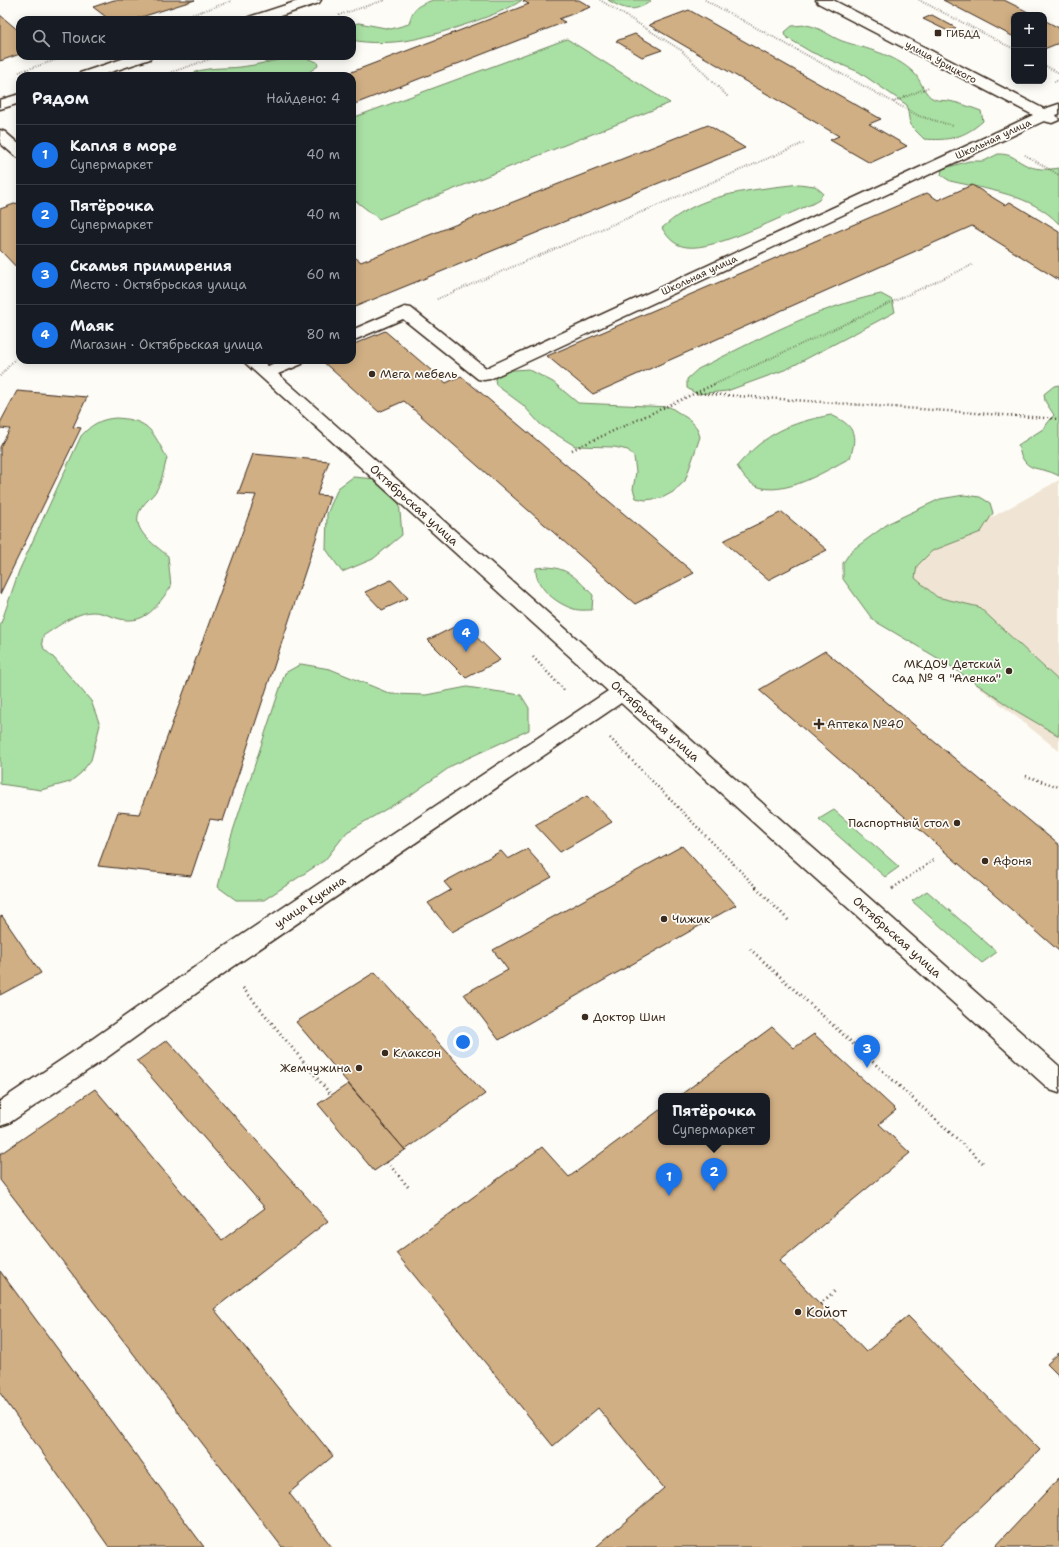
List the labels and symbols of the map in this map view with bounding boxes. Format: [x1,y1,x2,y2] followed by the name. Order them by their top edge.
[946,27,980,40] place label: ГИБДД
[933,28,943,38] marker: ГИБДД
[903,38,979,86] street label: улица Урицкого
[953,115,1034,162] street label: Школьная улица
[659,251,740,298] street label: Школьная улица
[380,366,457,382] place label: Мега мебель
[367,369,377,379] marker: Мега мебель
[366,461,462,550] street label: Октябрьская улица
[453,619,479,652] pin: 4
[892,656,1001,686] place label: МКДОУ Детский Сад № 9 "Аленка"
[1004,666,1014,676] marker: МКДОУ Детский Сад № 9 "Аленка"
[607,677,703,766] street label: Октябрьская улица
[827,716,904,732] place label: Аптека №40
[814,719,824,729] marker: Аптека №40
[848,815,949,831] place label: Паспортный стол
[952,818,962,828] marker: Паспортный стол
[993,853,1032,869] place label: Афоня
[980,856,990,866] marker: Афоня
[271,872,349,932] street label: улица Кукина
[849,893,945,982] street label: Октябрьская улица
[672,911,711,927] place label: Чижик
[659,914,669,924] marker: Чижик
[593,1009,666,1025] place label: Доктор Шин
[580,1012,590,1022] marker: Доктор Шин
[453,1032,473,1052] your location
[854,1035,880,1068] pin: 3
[393,1045,441,1061] place label: Клаксон
[380,1048,390,1058] marker: Клаксон
[280,1060,352,1076] place label: Жемчужина
[354,1063,364,1073] marker: Жемчужина
[701,1158,727,1191] pin: 2
[656,1163,682,1196] pin: 1
[806,1303,848,1321] place label: Койот
[793,1307,803,1317] marker: Койот

